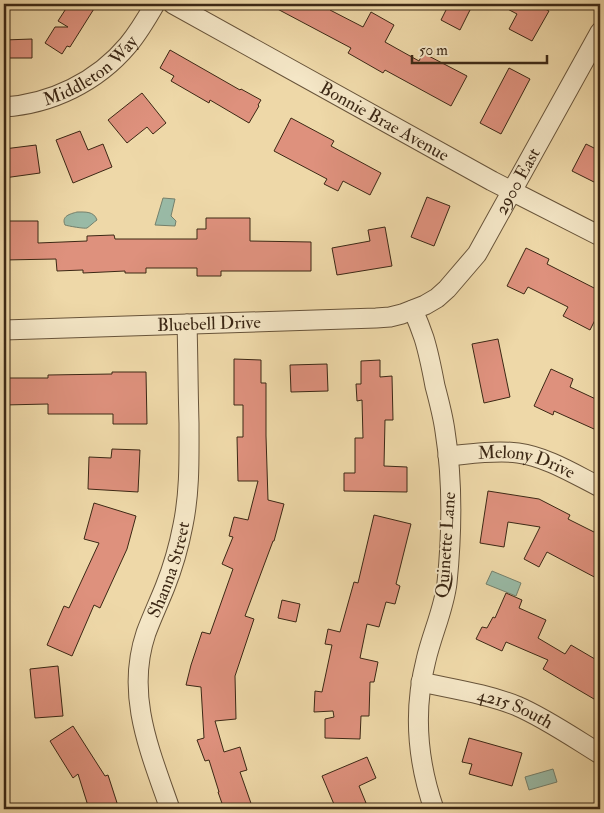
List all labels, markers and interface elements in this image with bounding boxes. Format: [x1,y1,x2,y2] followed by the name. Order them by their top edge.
[40,30,143,111] street label: Middleton Way
[412,32,546,64] scale bar
[419,41,448,60] text: 50 m
[316,76,454,167] street label: Bonnie Brae Avenue
[490,144,545,219] street label: 2900 East
[157,310,262,337] street label: Bluebell Drive
[477,440,580,484] street label: Melony Drive
[431,491,461,599] street label: Quinette Lane
[142,519,195,621] street label: Shanna Street
[475,683,558,734] street label: 4215 South

